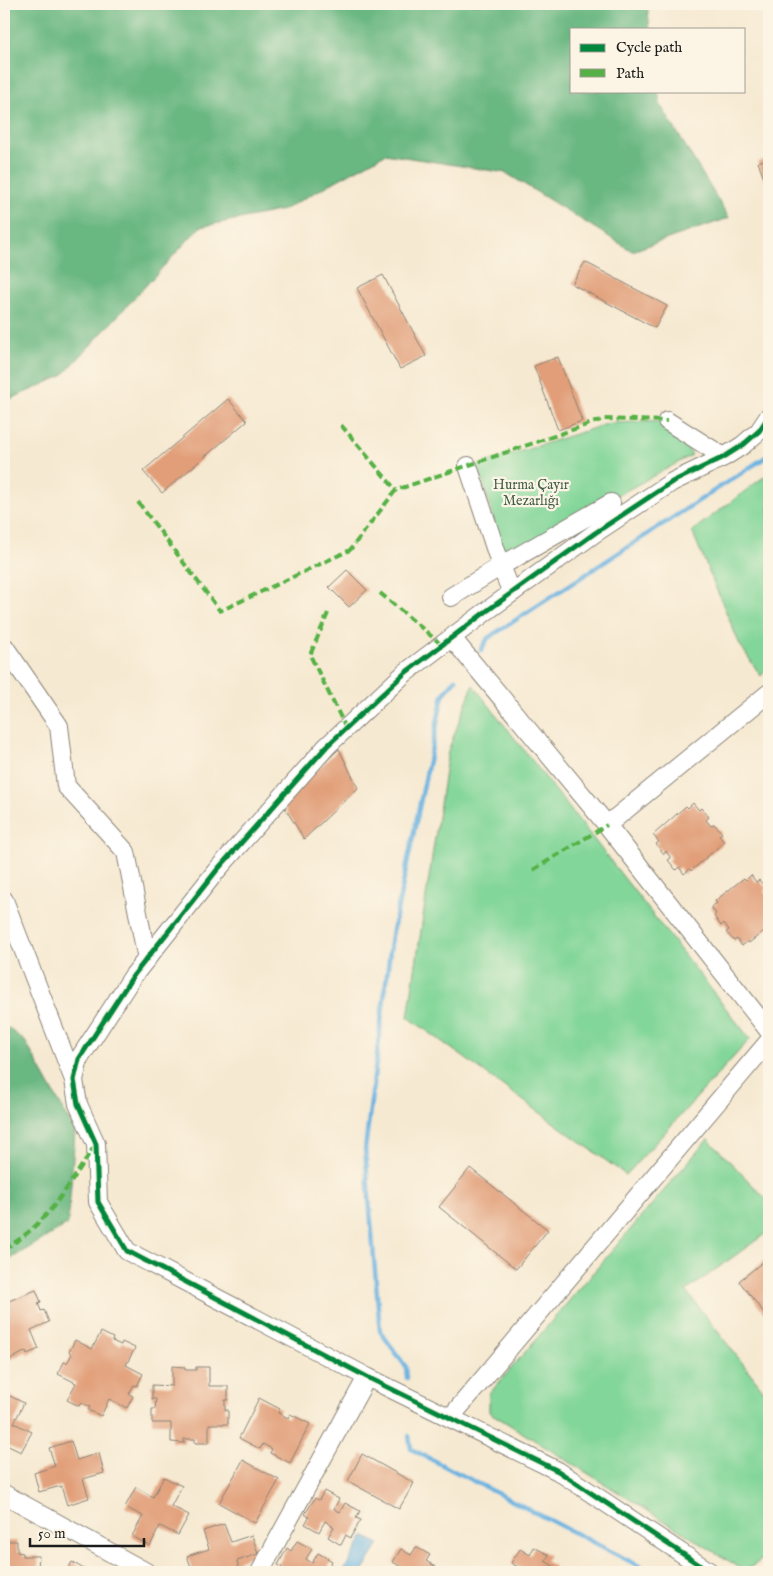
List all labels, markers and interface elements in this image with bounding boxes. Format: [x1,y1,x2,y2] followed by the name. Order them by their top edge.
[570,28,746,92] legend
[616,38,682,57] text: Cycle path
[616,64,644,83] text: Path
[493,476,569,510] park label: Hurma Çayır Mezarlığı
[30,1516,144,1548] scale bar
[38,1524,66,1543] text: 50 m

